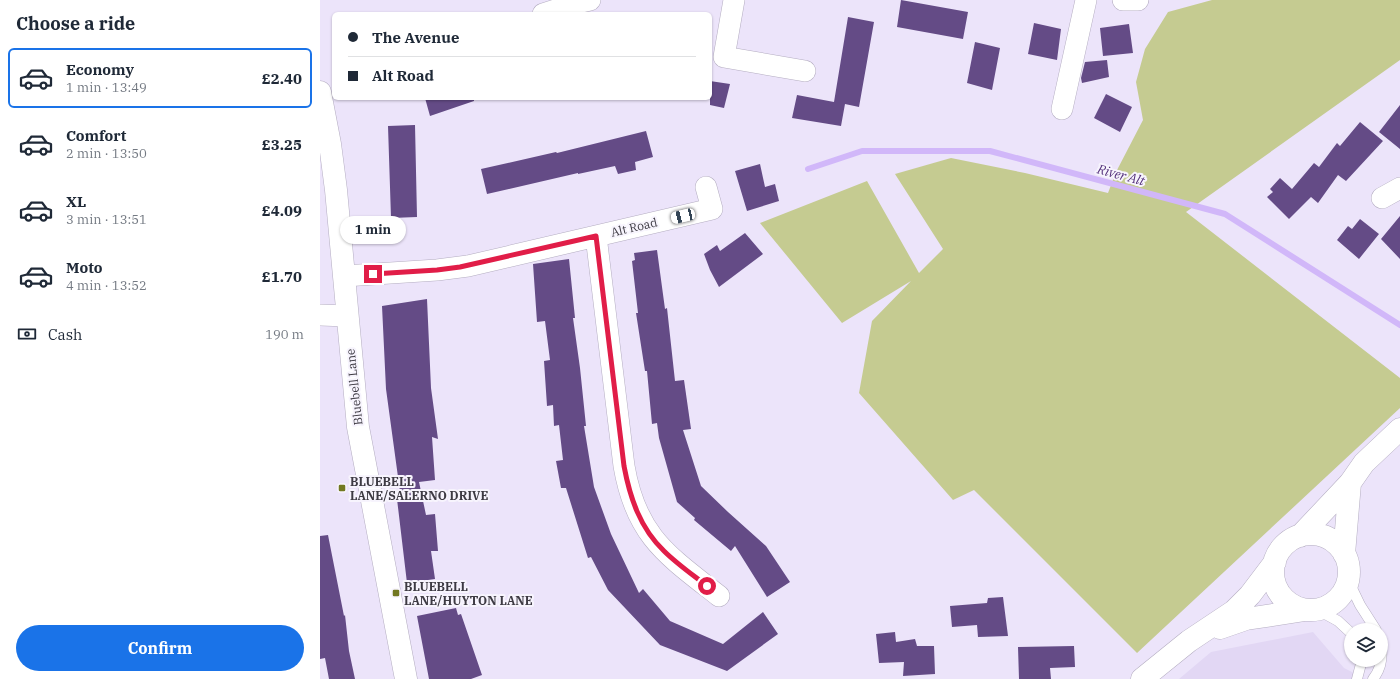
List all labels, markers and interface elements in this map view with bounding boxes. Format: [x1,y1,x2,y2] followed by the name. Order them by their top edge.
[16,12,135,35] text: Choose a ride
[372,28,459,47] text: The Avenue
[18,60,54,96] icon: car
[66,60,134,79] text: Economy
[372,66,434,85] text: Alt Road
[262,69,302,88] text: £2.40
[66,79,147,96] text: 1 min · 13:49
[18,126,54,162] icon: car
[66,126,126,145] text: Comfort
[262,135,302,154] text: £3.25
[66,145,147,162] text: 2 min · 13:50
[1094,160,1147,190] water label: River Alt
[18,192,54,228] icon: car
[66,192,86,211] text: XL
[262,201,302,220] text: £4.09
[670,207,696,225] car
[66,211,147,228] text: 3 min · 13:51
[609,214,659,240] street label: Alt Road
[340,216,406,244] callout: 1 min
[355,221,391,238] text: 1 min
[18,258,54,294] icon: car
[66,258,103,277] text: Moto
[364,265,382,283] route end
[262,267,302,286] text: £1.70
[66,277,147,294] text: 4 min · 13:52
[16,323,38,345] icon: cash
[48,325,82,344] text: Cash
[265,326,304,343] text: 190 m
[343,348,365,426] street label: Bluebell Lane
[350,474,488,503] place label: BLUEBELL LANE/SALERNO DRIVE
[337,483,347,493] marker: BLUEBELL LANE/SALERNO DRIVE
[698,577,716,595] route start
[404,579,533,608] place label: BLUEBELL LANE/HUYTON LANE
[391,588,401,598] marker: BLUEBELL LANE/HUYTON LANE
[1344,623,1388,667] map controls
[1344,623,1388,667] button: layers
[16,625,304,671] button: Confirm

